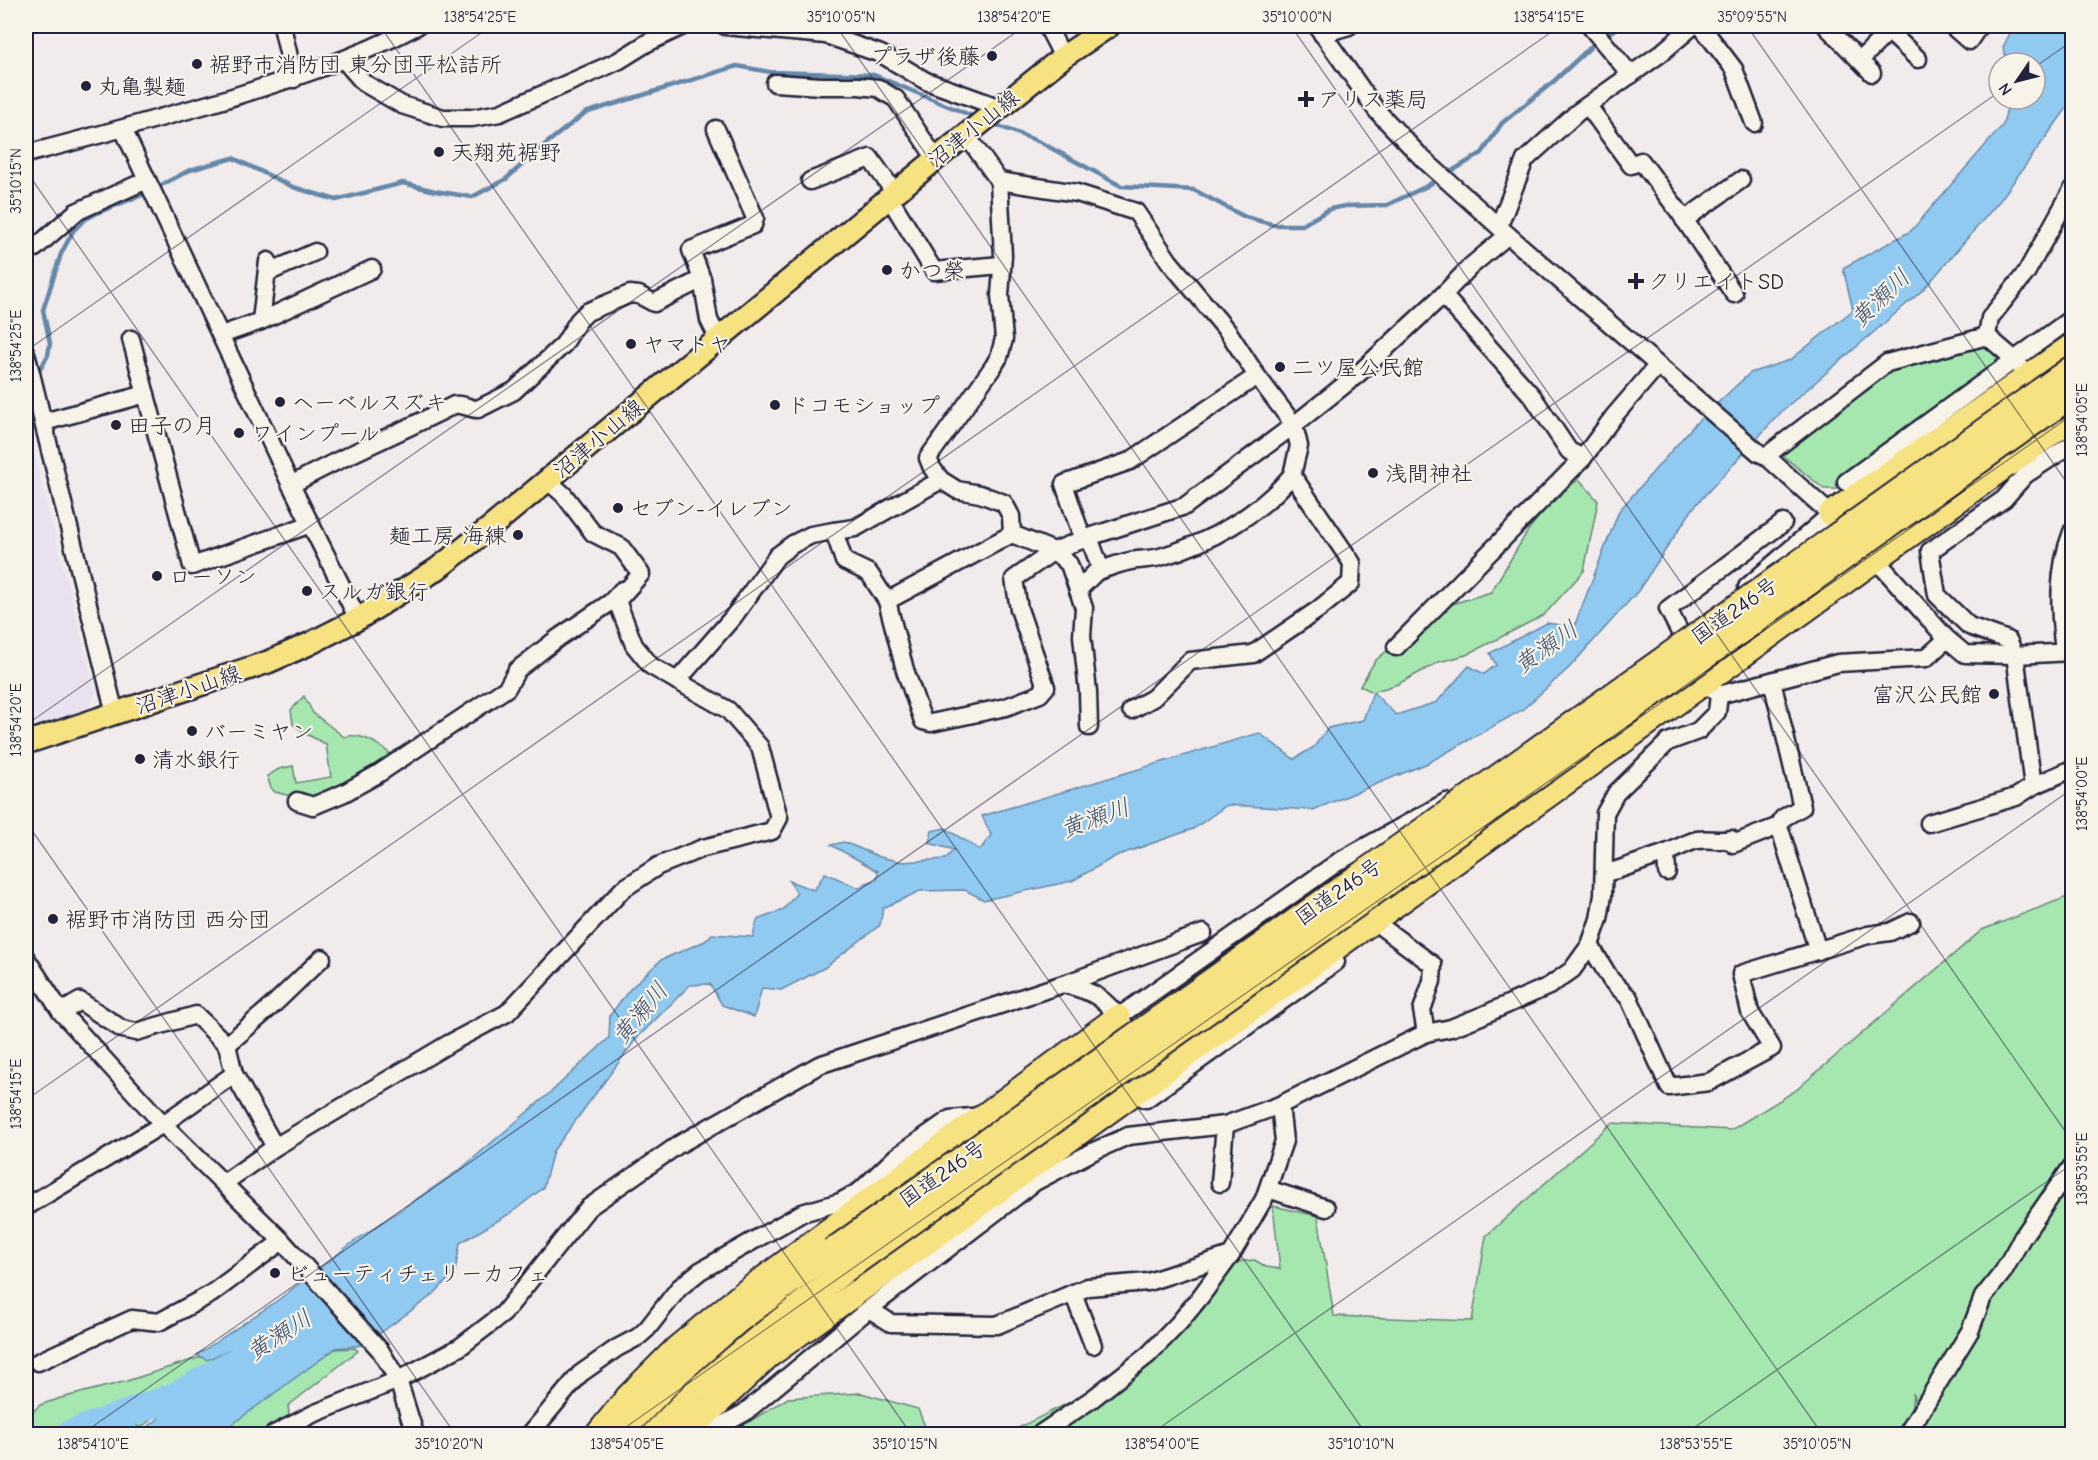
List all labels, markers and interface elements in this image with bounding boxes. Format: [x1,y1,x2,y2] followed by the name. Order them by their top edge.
[444,8,516,26] text: 138°54'25"E
[807,8,875,26] text: 35°10'05"N
[977,8,1051,26] text: 138°54'20"E
[1262,8,1332,26] text: 35°10'00"N
[1514,8,1584,26] text: 138°54'15"E
[1717,8,1787,26] text: 35°09'55"N
[870,44,980,70] place label: プラザ後藤
[985,49,999,63] marker: プラザ後藤
[1987,51,2047,111] north arrow
[209,52,502,78] place label: 裾野市消防団 東分団平松詰所
[190,57,204,71] marker: 裾野市消防団 東分団平松詰所
[98,74,186,100] place label: 丸亀製麺
[79,79,93,93] marker: 丸亀製麺
[1995,80,2016,98] text: N
[923,84,1025,173] street label: 沼津小山線
[1318,87,1428,113] place label: アリス薬局
[1299,92,1313,106] marker: アリス薬局
[451,140,561,166] place label: 天翔苑裾野
[432,145,446,159] marker: 天翔苑裾野
[7,148,25,214] text: 35°10'15"N
[899,258,965,284] place label: かつ榮
[880,263,894,277] marker: かつ榮
[1844,263,1916,333] water label: 黄瀬川
[1648,269,1784,295] place label: クリエイトSD
[1629,274,1643,288] marker: クリエイトSD
[7,310,25,382] text: 138°54'25"E
[643,332,731,358] place label: ヤマトヤ
[624,337,638,351] marker: ヤマトヤ
[1292,355,1424,381] place label: 二ツ屋公民館
[1273,360,1287,374] marker: 二ツ屋公民館
[2073,383,2091,457] text: 138°54'05"E
[292,390,447,416] place label: ヘーベルスズキ
[548,393,649,484] street label: 沼津小山線
[787,393,940,419] place label: ドコモショップ
[273,395,287,409] marker: ヘーベルスズキ
[768,398,782,412] marker: ドコモショップ
[128,413,216,439] place label: 田子の月
[109,418,123,432] marker: 田子の月
[251,421,380,447] place label: ワインプール
[232,426,246,440] marker: ワインプール
[1385,461,1473,487] place label: 浅間神社
[1366,466,1380,480] marker: 浅間神社
[630,496,793,522] place label: セブン-イレブン
[611,501,625,515] marker: セブン-イレブン
[389,523,506,549] place label: 麺工房 海練
[511,528,525,542] marker: 麺工房 海練
[169,564,257,590] place label: ローソン
[150,569,164,583] marker: ローソン
[1686,572,1783,650] street label: 国道246号
[319,579,429,605] place label: スルガ銀行
[300,584,314,598] marker: スルガ銀行
[1508,615,1584,679] water label: 黄瀬川
[132,660,245,720] street label: 沼津小山線
[1872,682,1982,708] place label: 富沢公民館
[7,683,25,757] text: 138°54'20"E
[1987,687,2001,701] marker: 富沢公民館
[204,719,314,745] place label: バーミヤン
[185,724,199,738] marker: バーミヤン
[152,747,240,773] place label: 清水銀行
[133,752,147,766] marker: 清水銀行
[2073,757,2091,831] text: 138°54'00"E
[1056,793,1134,843] water label: 黄瀬川
[1290,853,1387,931] street label: 国道246号
[65,907,270,933] place label: 裾野市消防団 西分団
[46,912,60,926] marker: 裾野市消防団 西分団
[606,976,674,1050] water label: 黄瀬川
[7,1059,25,1129] text: 138°54'15"E
[2073,1132,2091,1206] text: 138°53'55"E
[894,1135,991,1213] street label: 国道246号
[287,1261,549,1287] place label: ビューティチェリーカフェ
[268,1266,282,1280] marker: ビューティチェリーカフェ
[241,1304,317,1366] water label: 黄瀬川
[57,1435,129,1453] text: 138°54'10"E
[415,1435,483,1453] text: 35°10'20"N
[590,1435,664,1453] text: 138°54'05"E
[872,1435,938,1453] text: 35°10'15"N
[1125,1435,1199,1453] text: 138°54'00"E
[1328,1435,1394,1453] text: 35°10'10"N
[1659,1435,1733,1453] text: 138°53'55"E
[1783,1435,1851,1453] text: 35°10'05"N

